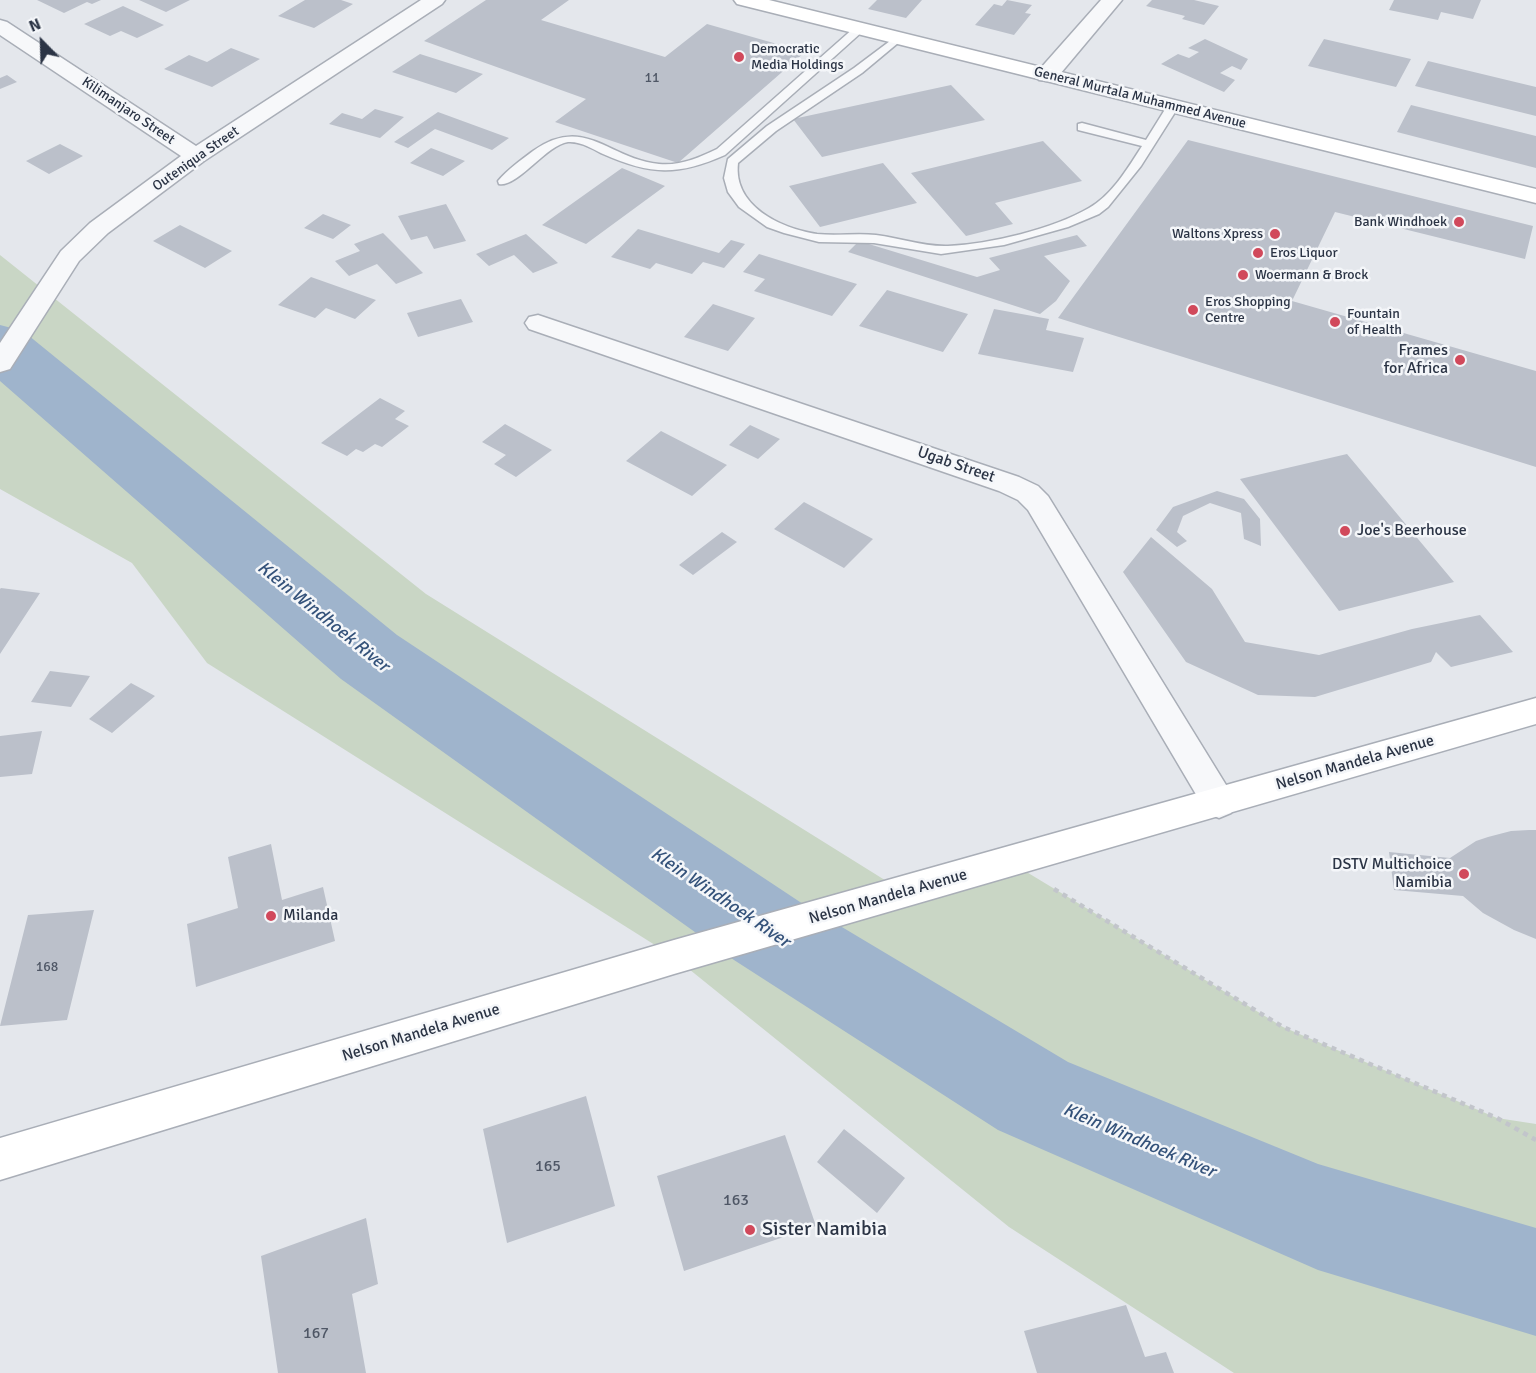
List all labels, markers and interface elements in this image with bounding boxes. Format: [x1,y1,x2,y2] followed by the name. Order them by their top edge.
[12,12,72,72] north arrow
[26,14,44,37] text: N
[751,41,844,74] place label: Democratic Media Holdings
[732,50,746,64] marker: Democratic Media Holdings
[1032,63,1248,133] street label: General Murtala Muhammed Avenue
[644,70,660,86] house number: 11
[78,74,178,148] street label: Kilimanjaro Street
[149,123,243,195] street label: Outeniqua Street
[1354,214,1447,230] place label: Bank Windhoek
[1452,215,1466,229] marker: Bank Windhoek
[1172,226,1263,242] place label: Waltons Xpress
[1268,227,1282,241] marker: Waltons Xpress
[1270,245,1338,261] place label: Eros Liquor
[1251,246,1265,260] marker: Eros Liquor
[1255,267,1368,283] place label: Woermann & Brock
[1236,268,1250,282] marker: Woermann & Brock
[1205,294,1291,326] place label: Eros Shopping Centre
[1186,303,1200,317] marker: Eros Shopping Centre
[1347,306,1402,338] place label: Fountain of Health
[1328,315,1342,329] marker: Fountain of Health
[1384,341,1448,379] place label: Frames for Africa
[1453,353,1467,367] marker: Frames for Africa
[915,443,997,487] street label: Ugab Street
[1357,521,1467,541] place label: Joe's Beerhouse
[1338,524,1352,538] marker: Joe's Beerhouse
[253,557,393,677] water label: Klein Windhoek River
[1274,731,1436,795] street label: Nelson Mandela Avenue
[646,843,794,953] water label: Klein Windhoek River
[1332,855,1452,893] place label: DSTV Multichoice Namibia
[807,865,969,929] street label: Nelson Mandela Avenue
[1457,867,1471,881] marker: DSTV Multichoice Namibia
[283,906,338,926] place label: Milanda
[264,909,278,923] marker: Milanda
[36,959,58,975] house number: 168
[340,1000,502,1066] street label: Nelson Mandela Avenue
[1060,1099,1218,1183] water label: Klein Windhoek River
[535,1157,561,1177] house number: 165
[723,1191,749,1211] house number: 163
[762,1218,887,1242] place label: Sister Namibia
[743,1223,757,1237] marker: Sister Namibia
[303,1324,329,1344] house number: 167

